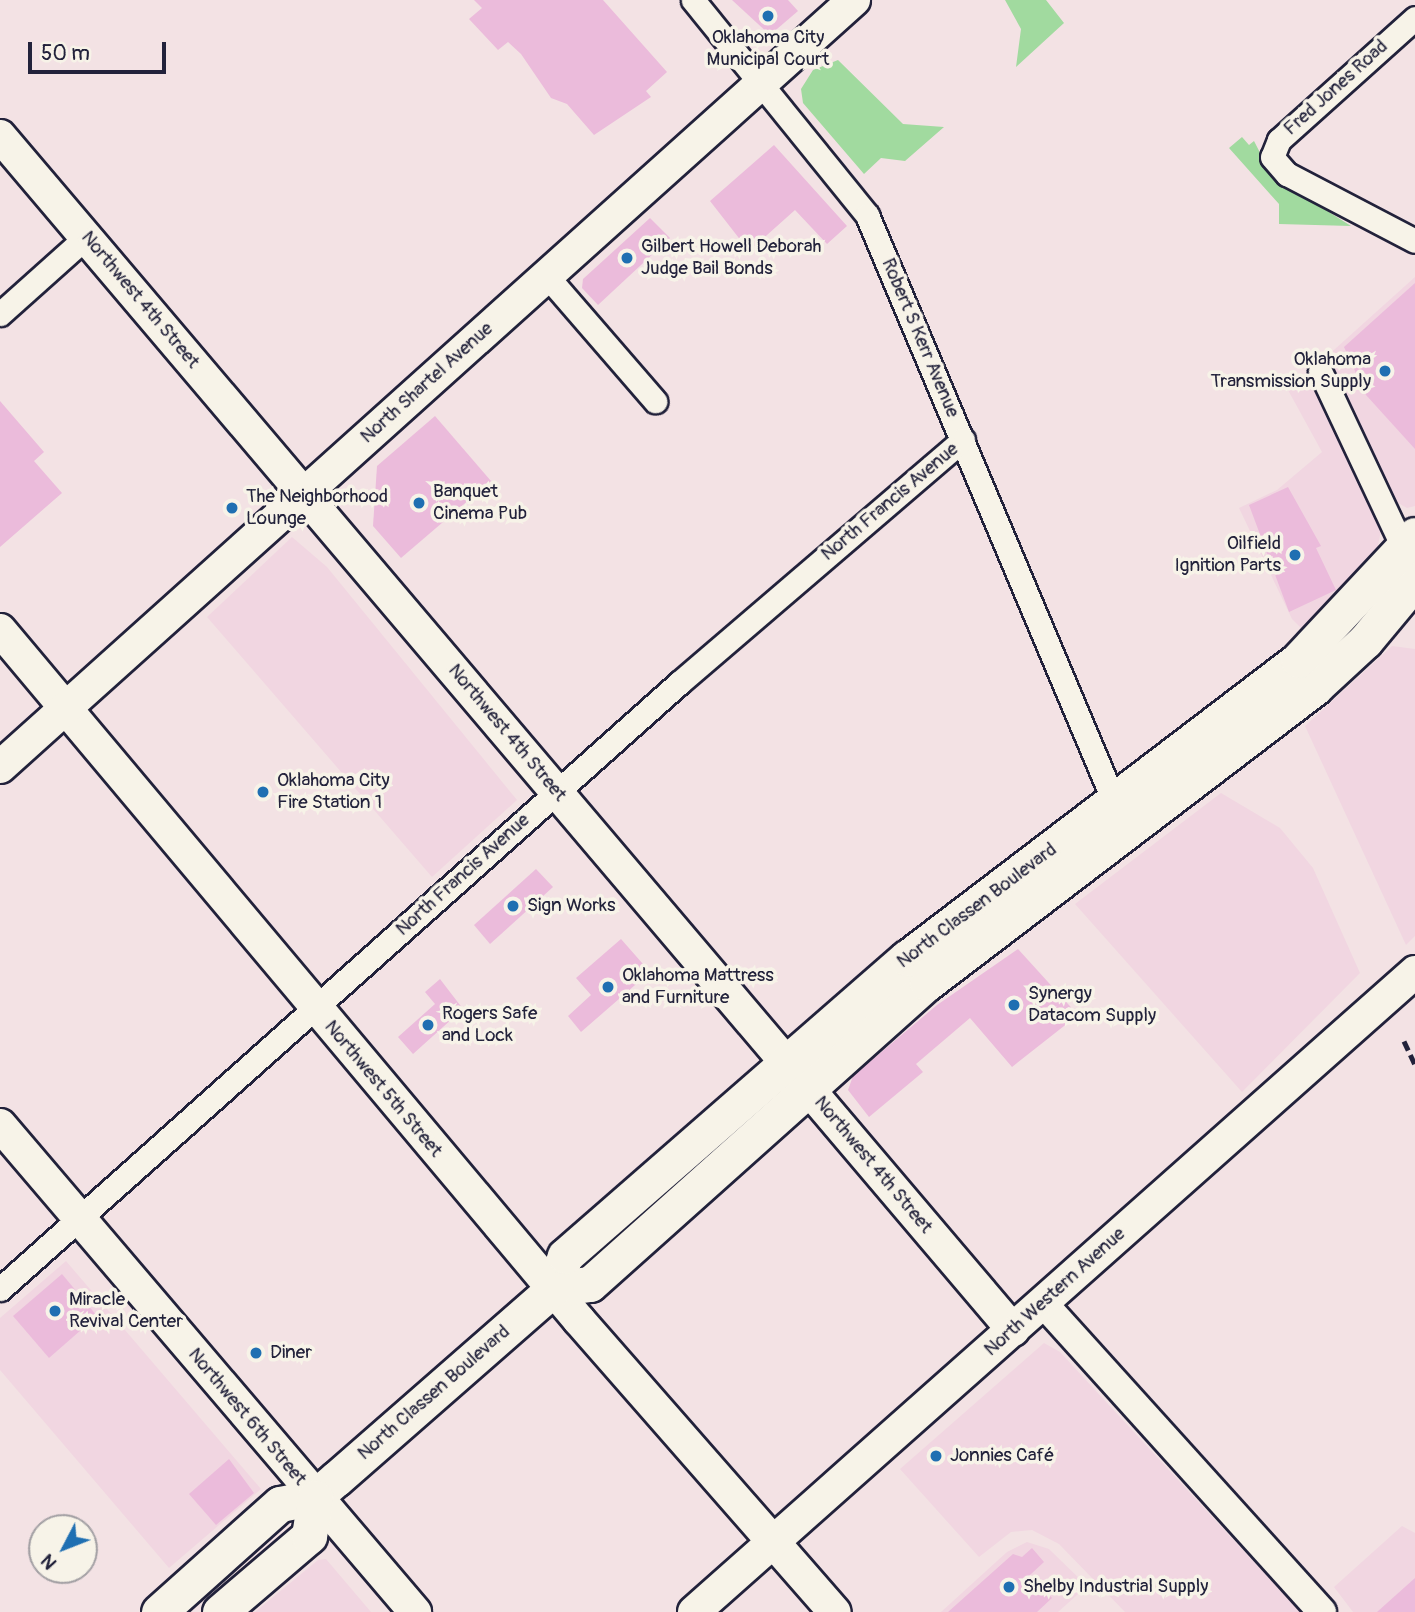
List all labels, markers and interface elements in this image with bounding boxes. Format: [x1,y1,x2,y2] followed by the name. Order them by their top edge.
[760,8,776,24] marker: Oklahoma City Municipal Court
[707,27,829,71] place label: Oklahoma City Municipal Court
[32,28,170,72] scale bar
[1279,35,1393,141] street label: Fred Jones Road
[41,40,90,67] text: 50 m
[76,227,204,373] street label: Northwest 4th Street
[641,236,821,280] place label: Gilbert Howell Deborah Judge Bail Bonds
[619,250,635,266] marker: Gilbert Howell Deborah Judge Bail Bonds
[876,255,964,421] street label: Robert S Kerr Avenue
[356,318,498,448] street label: North Shartel Avenue
[1210,349,1371,393] place label: Oklahoma Transmission Supply
[1377,363,1393,379] marker: Oklahoma Transmission Supply
[817,438,963,566] street label: North Francis Avenue
[433,481,527,525] place label: Banquet Cinema Pub
[246,486,388,530] place label: The Neighborhood Lounge
[411,495,427,511] marker: Banquet Cinema Pub
[224,500,240,516] marker: The Neighborhood Lounge
[1175,533,1281,577] place label: Oilfield Ignition Parts
[1287,547,1303,563] marker: Oilfield Ignition Parts
[443,660,571,806] street label: Northwest 4th Street
[277,770,390,814] place label: Oklahoma City Fire Station 1
[255,784,271,800] marker: Oklahoma City Fire Station 1
[392,809,534,941] street label: North Francis Avenue
[893,839,1061,973] street label: North Classen Boulevard
[527,895,616,917] place label: Sign Works
[505,898,521,914] marker: Sign Works
[622,965,774,1009] place label: Oklahoma Mattress and Furniture
[600,979,616,995] marker: Oklahoma Mattress and Furniture
[1028,983,1156,1027] place label: Synergy Datacom Supply
[1006,997,1022,1013] marker: Synergy Datacom Supply
[442,1003,537,1047] place label: Rogers Safe and Lock
[319,1016,447,1162] street label: Northwest 5th Street
[420,1017,436,1033] marker: Rogers Safe and Lock
[809,1092,937,1238] street label: Northwest 4th Street
[980,1223,1130,1361] street label: North Western Avenue
[69,1289,183,1333] place label: Miracle Revival Center
[47,1303,63,1319] marker: Miracle Revival Center
[353,1321,515,1465] street label: North Classen Boulevard
[270,1342,312,1364] place label: Diner
[183,1344,311,1490] street label: Northwest 6th Street
[248,1345,264,1361] marker: Diner
[950,1445,1054,1467] place label: Jonnies Café
[928,1448,944,1464] marker: Jonnies Café
[28,1514,98,1584] north arrow
[36,1549,62,1575] text: N
[1023,1576,1208,1598] place label: Shelby Industrial Supply
[1001,1579,1017,1595] marker: Shelby Industrial Supply

